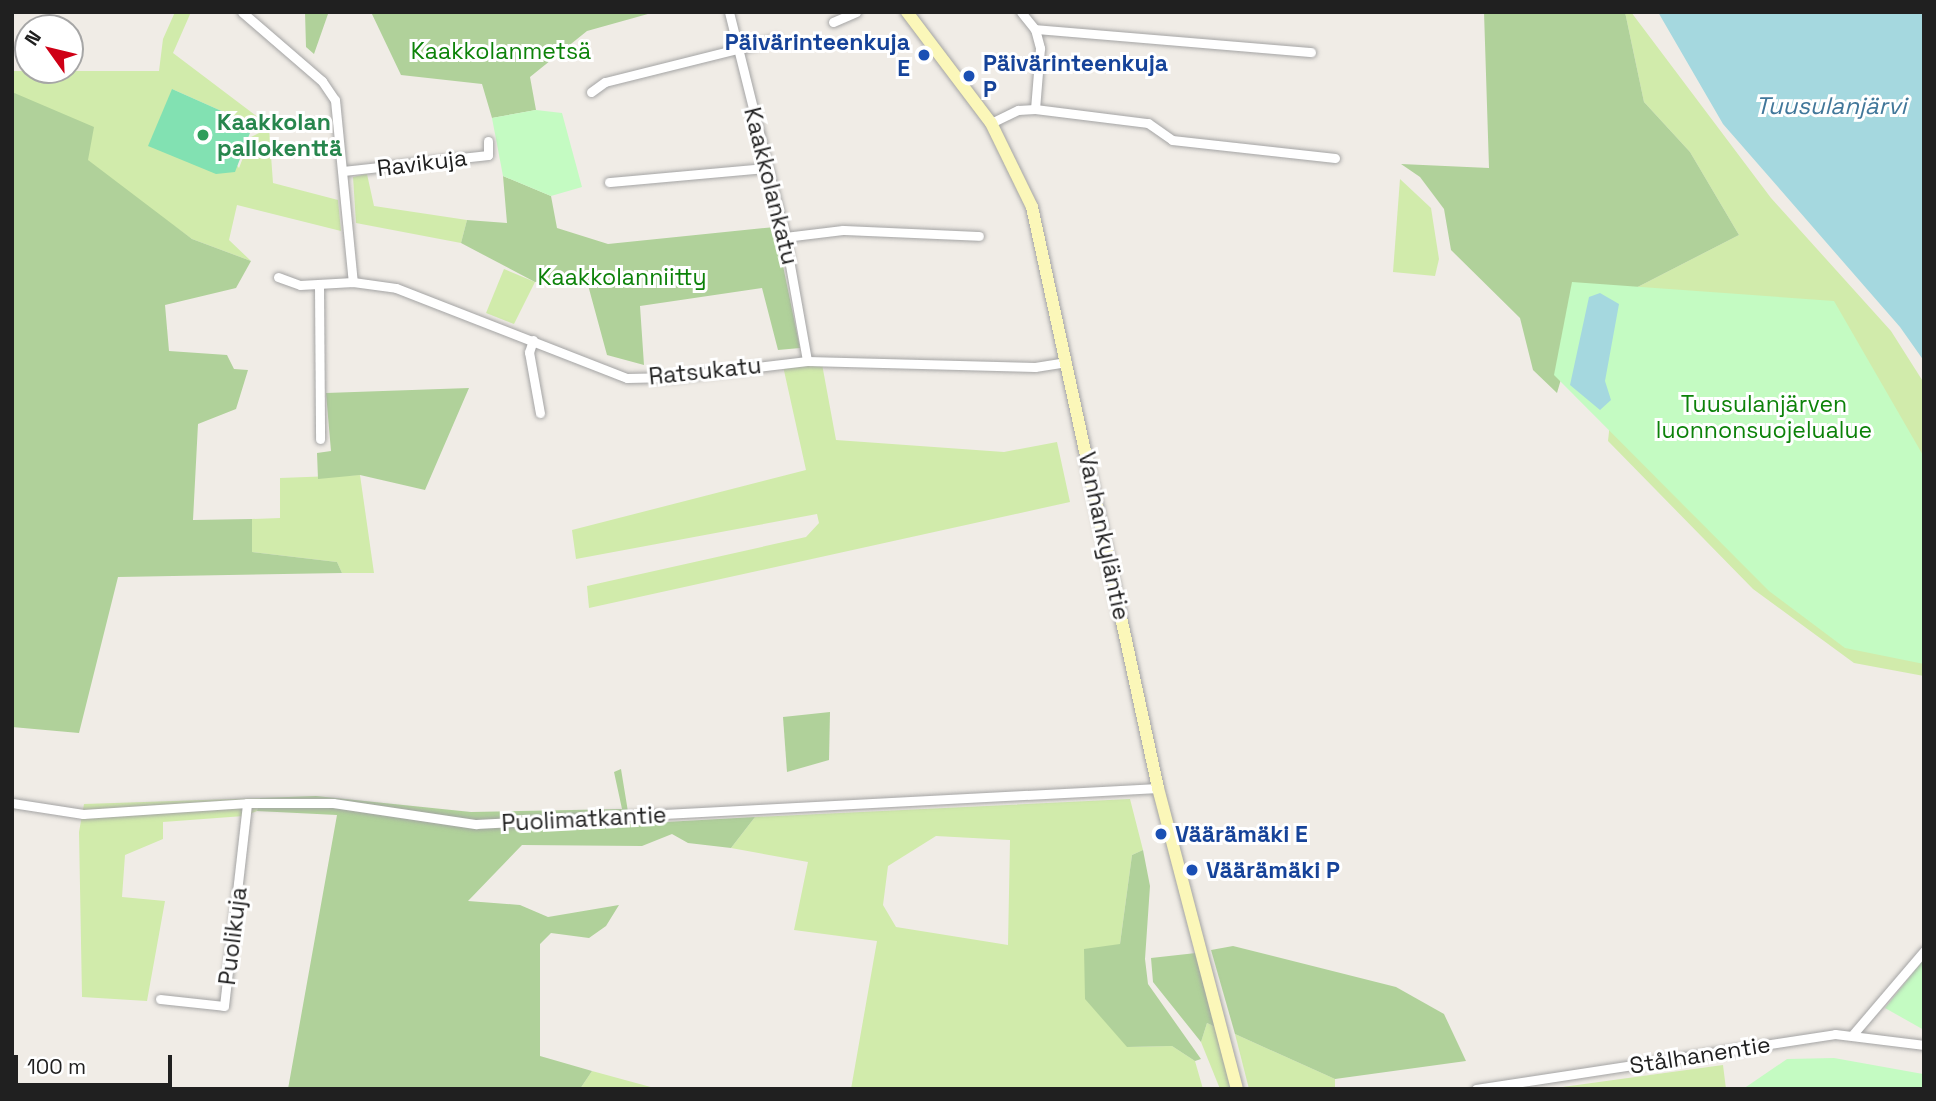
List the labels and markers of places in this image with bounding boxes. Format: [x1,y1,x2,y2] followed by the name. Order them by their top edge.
[725,28,910,82] place label: Päivärinteenkuja E
[916,47,932,63] marker: Päivärinteenkuja E
[983,49,1168,103] place label: Päivärinteenkuja P
[961,68,977,84] marker: Päivärinteenkuja P
[217,108,342,162] place label: Kaakkolan pallokenttä
[195,127,211,143] marker: Kaakkolan pallokenttä
[1175,820,1308,848] place label: Väärämäki E
[1153,826,1169,842] marker: Väärämäki E
[1206,856,1340,884] place label: Väärämäki P
[1184,862,1200,878] marker: Väärämäki P

